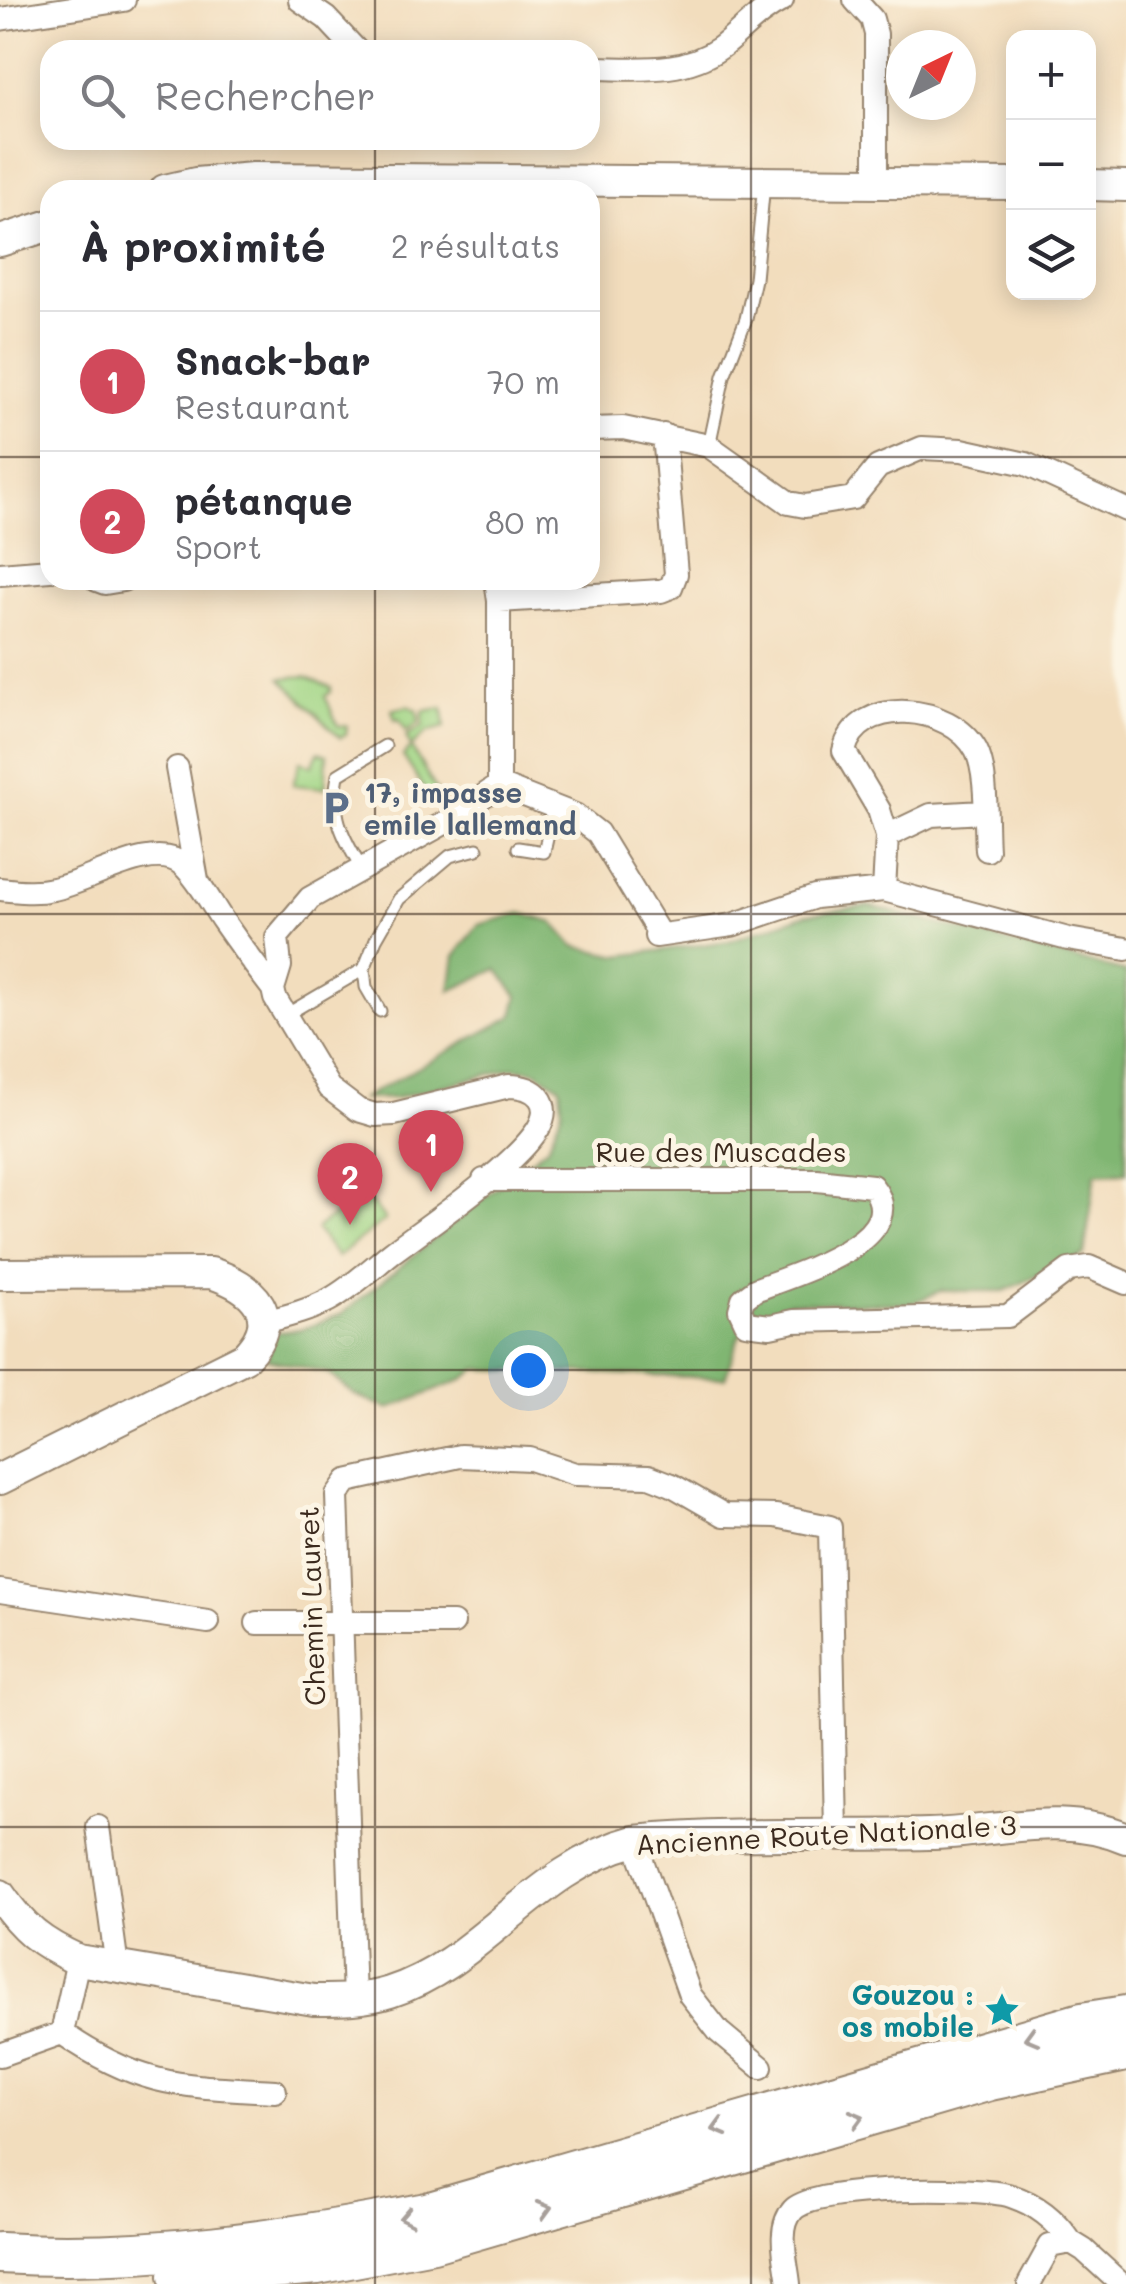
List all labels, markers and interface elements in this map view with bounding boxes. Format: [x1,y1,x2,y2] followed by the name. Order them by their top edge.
[886,30,976,120] north arrow
[1006,30,1096,300] map controls
[1006,30,1096,120] button: +
[40,40,600,150] search box
[75,68,130,123] icon: search
[155,70,376,120] text: Rechercher
[1006,120,1096,210] button: −
[1006,210,1096,300] button: layers
[80,218,326,273] text: À proximité
[391,224,560,266] text: 2 résultats
[175,335,370,385] text: Snack-bar
[105,360,120,402] text: 1
[487,360,560,402] text: 70 m
[175,385,350,427] text: Restaurant
[175,475,353,525] text: pétanque
[104,500,121,542] text: 2
[485,500,560,542] text: 80 m
[175,525,262,567] text: Sport
[364,774,577,842] place label: 17, impasse emile lallemand
[317,789,355,827] parking icon: 17, impasse emile lallemand
[398,1110,464,1192] pin: 1
[595,1133,847,1169] street label: Rue des Muscades
[318,1142,382,1225] pin: 2
[503,1345,554,1396] your location
[290,1506,332,1706] street label: Chemin Lauret
[635,1806,1017,1862] street label: Ancienne Route Nationale 3
[842,1976,974,2044] place label: Gouzou : os mobile
[983,1991,1021,2029] place icon: Gouzou : os mobile
[1023,2026,1040,2047] one-way arrow
[848,2109,865,2130] one-way arrow
[711,2116,728,2137] one-way arrow
[536,2200,553,2221] one-way arrow
[398,2206,415,2227] one-way arrow

